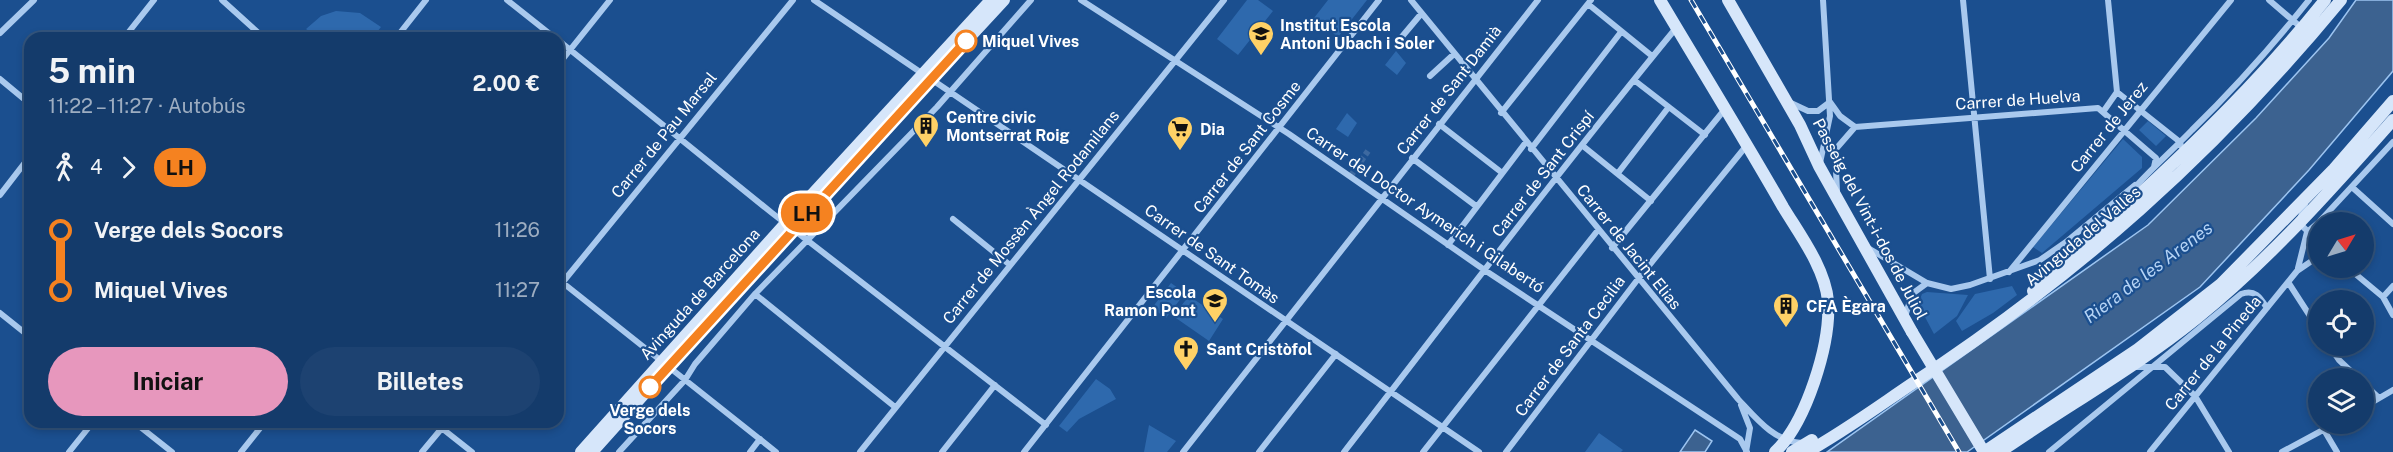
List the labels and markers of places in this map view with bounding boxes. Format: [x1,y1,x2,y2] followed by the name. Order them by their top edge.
[1280,16,1435,53] place label: Institut Escola Antoni Ubach i Soler
[1246,19,1276,57] school or university icon: Institut Escola Antoni Ubach i Soler
[955,30,977,52] marker: Miquel Vives
[982,32,1079,51] place label: Miquel Vives
[946,108,1070,145] place label: Centre civic Montserrat Roig
[911,111,941,149] building icon: Centre civic Montserrat Roig
[1165,114,1195,152] supermarket icon: Dia
[1200,120,1225,139] place label: Dia
[1104,283,1196,320] place label: Escola Ramon Pont
[1200,286,1230,324] school or university icon: Escola Ramon Pont
[1771,291,1801,329] building icon: CFA Ègara
[1806,296,1886,316] place label: CFA Ègara
[1171,334,1201,372] church icon: Sant Cristòfol
[1206,340,1312,359] place label: Sant Cristòfol
[639,376,661,398] marker: Verge dels Socors
[609,401,691,438] place label: Verge dels Socors

